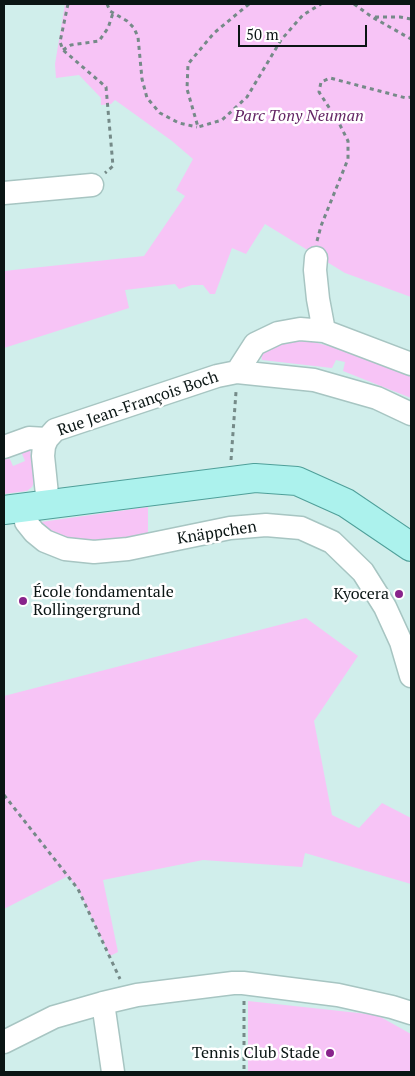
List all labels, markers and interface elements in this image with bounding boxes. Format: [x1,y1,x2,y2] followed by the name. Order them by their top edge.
[240,15,369,47] scale bar
[246,24,279,44] text: 50 m
[234,106,364,126] park label: Parc Tony Neuman
[55,367,221,441] street label: Rue Jean-François Boch
[176,517,258,549] street label: Knäppchen
[33,582,174,620] place label: École fondamentale Rollingergrund
[333,584,389,604] place label: Kyocera
[393,588,405,600] marker: Kyocera
[17,595,29,607] marker: École fondamentale Rollingergrund
[192,1043,320,1063] place label: Tennis Club Stade
[324,1047,336,1059] marker: Tennis Club Stade

